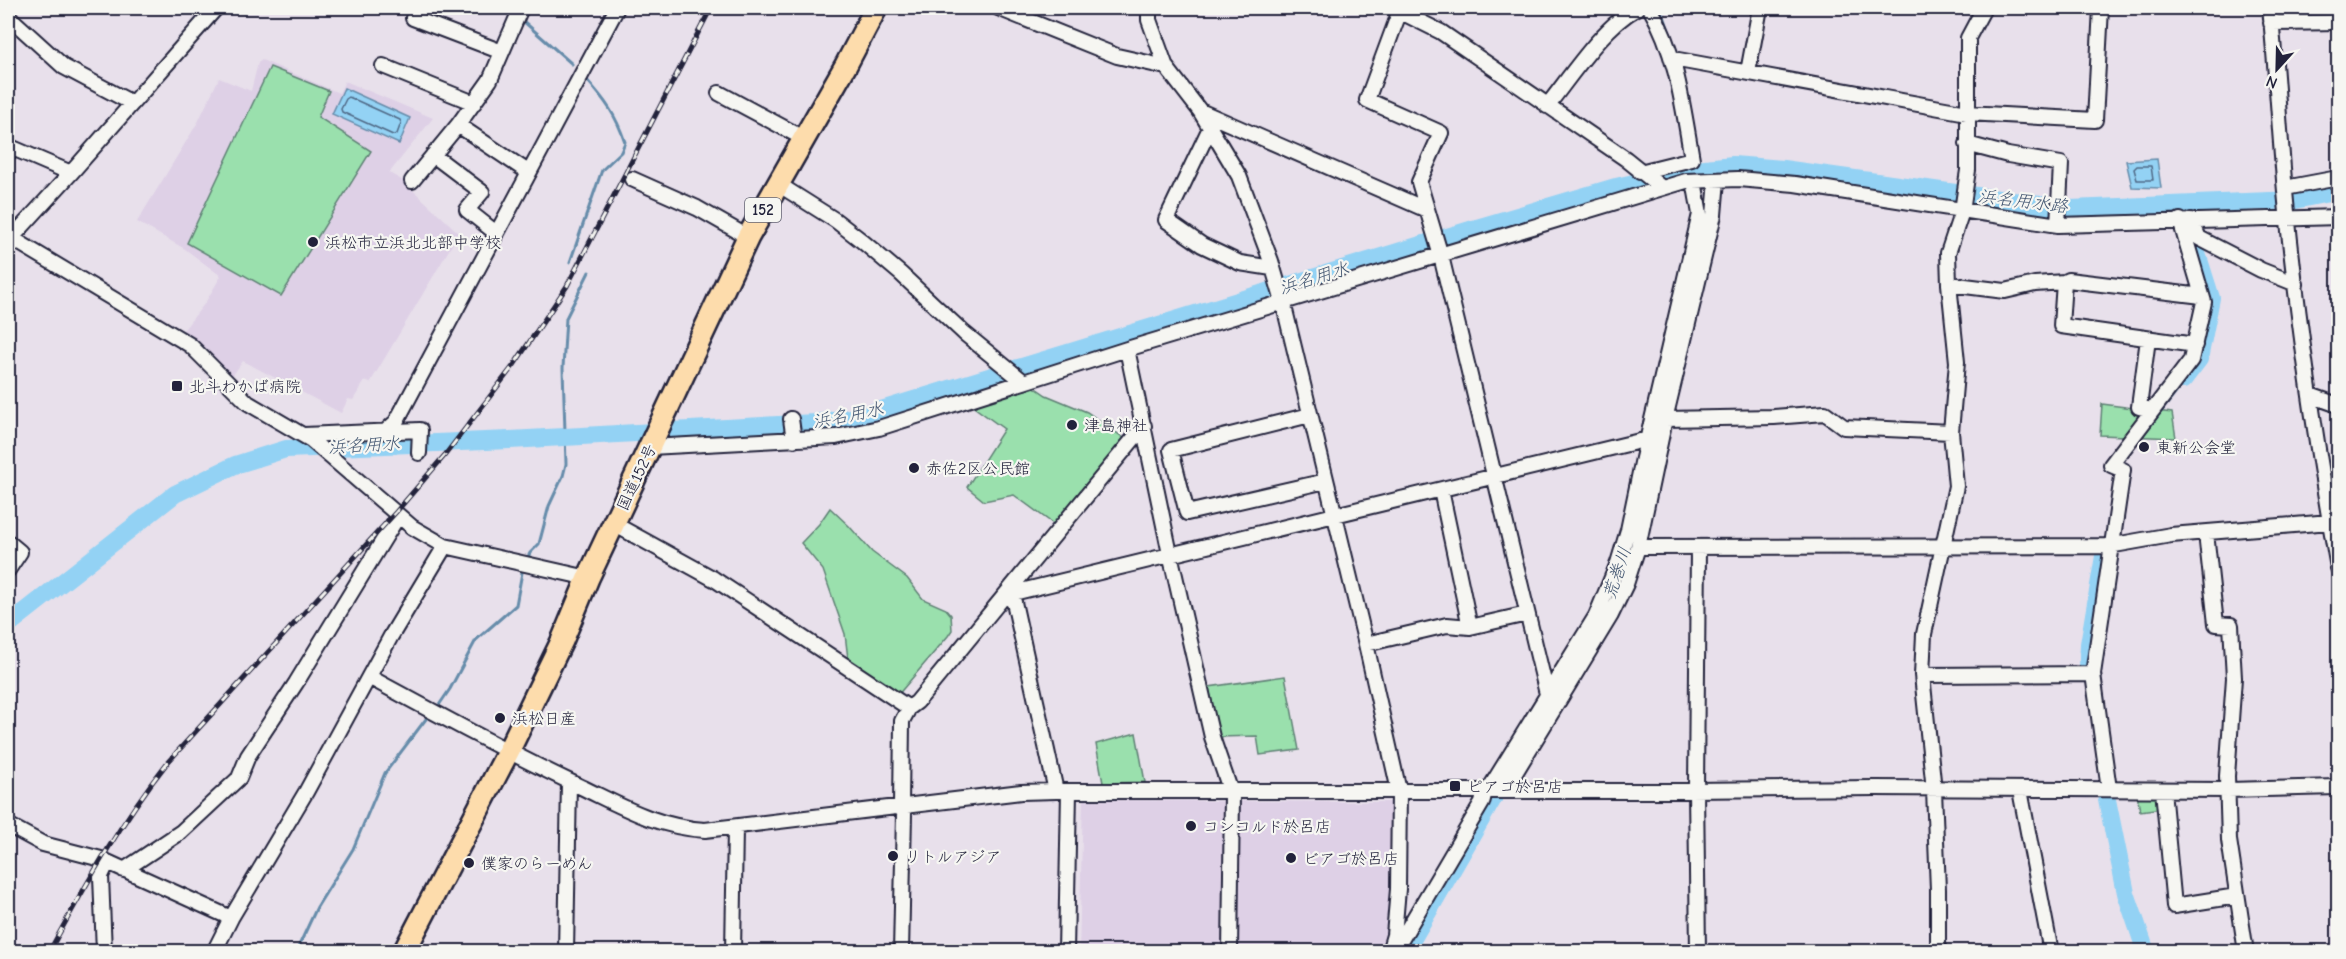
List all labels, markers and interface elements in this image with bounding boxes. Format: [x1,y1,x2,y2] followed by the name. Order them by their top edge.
[2247,39,2307,99] north arrow
[2264,72,2280,92] text: N
[1977,186,2070,218] water label: 浜名用水路
[745,198,781,222] road number: 152
[325,234,501,252] place label: 浜松市立浜北北部中学校
[306,235,320,249] marker: 浜松市立浜北北部中学校
[1277,258,1352,299] water label: 浜名用水
[189,378,301,396] place label: 北斗わかば病院
[170,379,184,393] marker: 北斗わかば病院
[811,398,885,433] water label: 浜名用水
[1084,417,1148,435] place label: 津島神社
[1065,418,1079,432] marker: 津島神社
[328,433,401,458] water label: 浜名用水
[2156,439,2236,457] place label: 東新公会堂
[2137,440,2151,454] marker: 東新公会堂
[614,441,660,514] street label: 国道152号
[926,460,1030,478] place label: 赤佐2区公民館
[907,461,921,475] marker: 赤佐2区公民館
[1599,544,1636,602] water label: 荒巻川
[512,710,576,728] place label: 浜松日産
[493,711,507,725] marker: 浜松日産
[1467,778,1563,796] place label: ピアゴ於呂店
[1448,779,1462,793] marker: ピアゴ於呂店
[1203,818,1331,836] place label: コンコルド於呂店
[1184,819,1198,833] marker: コンコルド於呂店
[905,848,1001,866] place label: リトルアジア
[886,849,900,863] marker: リトルアジア
[1303,850,1399,868] place label: ビアゴ於呂店
[1284,851,1298,865] marker: ビアゴ於呂店
[481,855,593,873] place label: 僕家のらーめん
[462,856,476,870] marker: 僕家のらーめん

